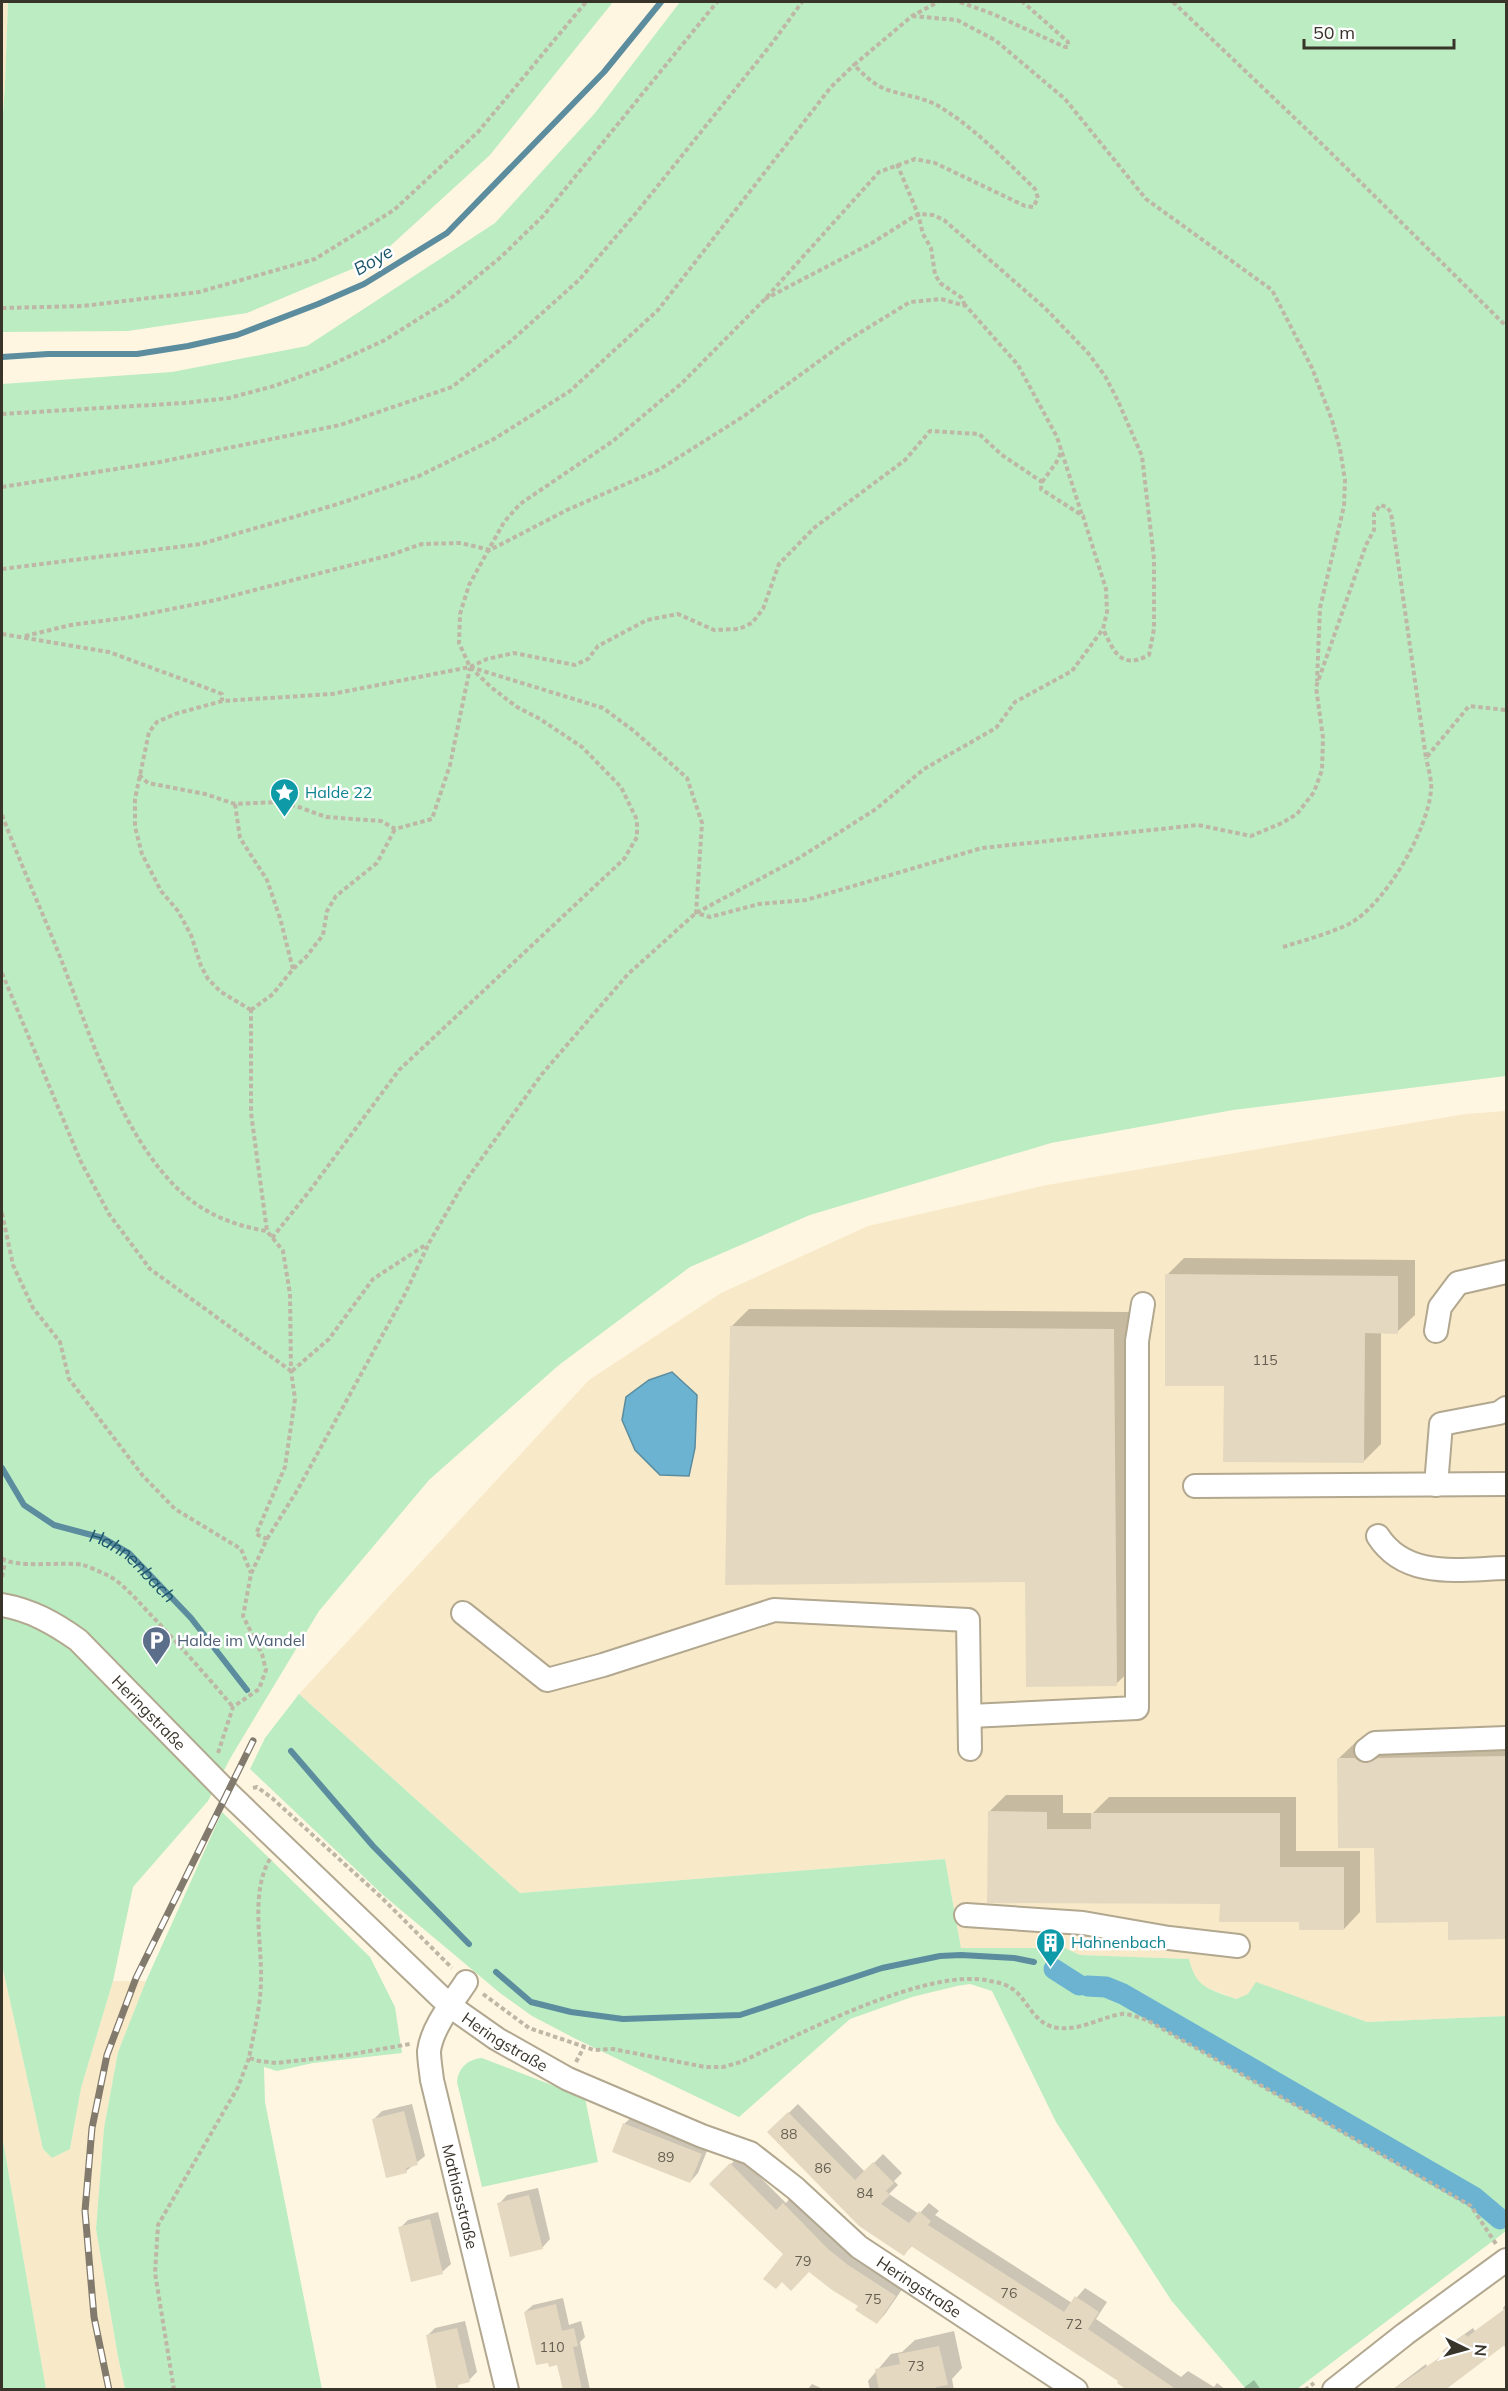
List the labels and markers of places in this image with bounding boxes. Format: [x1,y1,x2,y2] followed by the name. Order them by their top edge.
[268,776,300,818] place icon: Halde 22
[305,782,372,802] place label: Halde 22
[140,1624,172,1666] parking icon: Halde im Wandel
[177,1630,305,1650] place label: Halde im Wandel
[1034,1926,1066,1968] building icon: Hahnenbach
[1071,1932,1166,1952] place label: Hahnenbach

